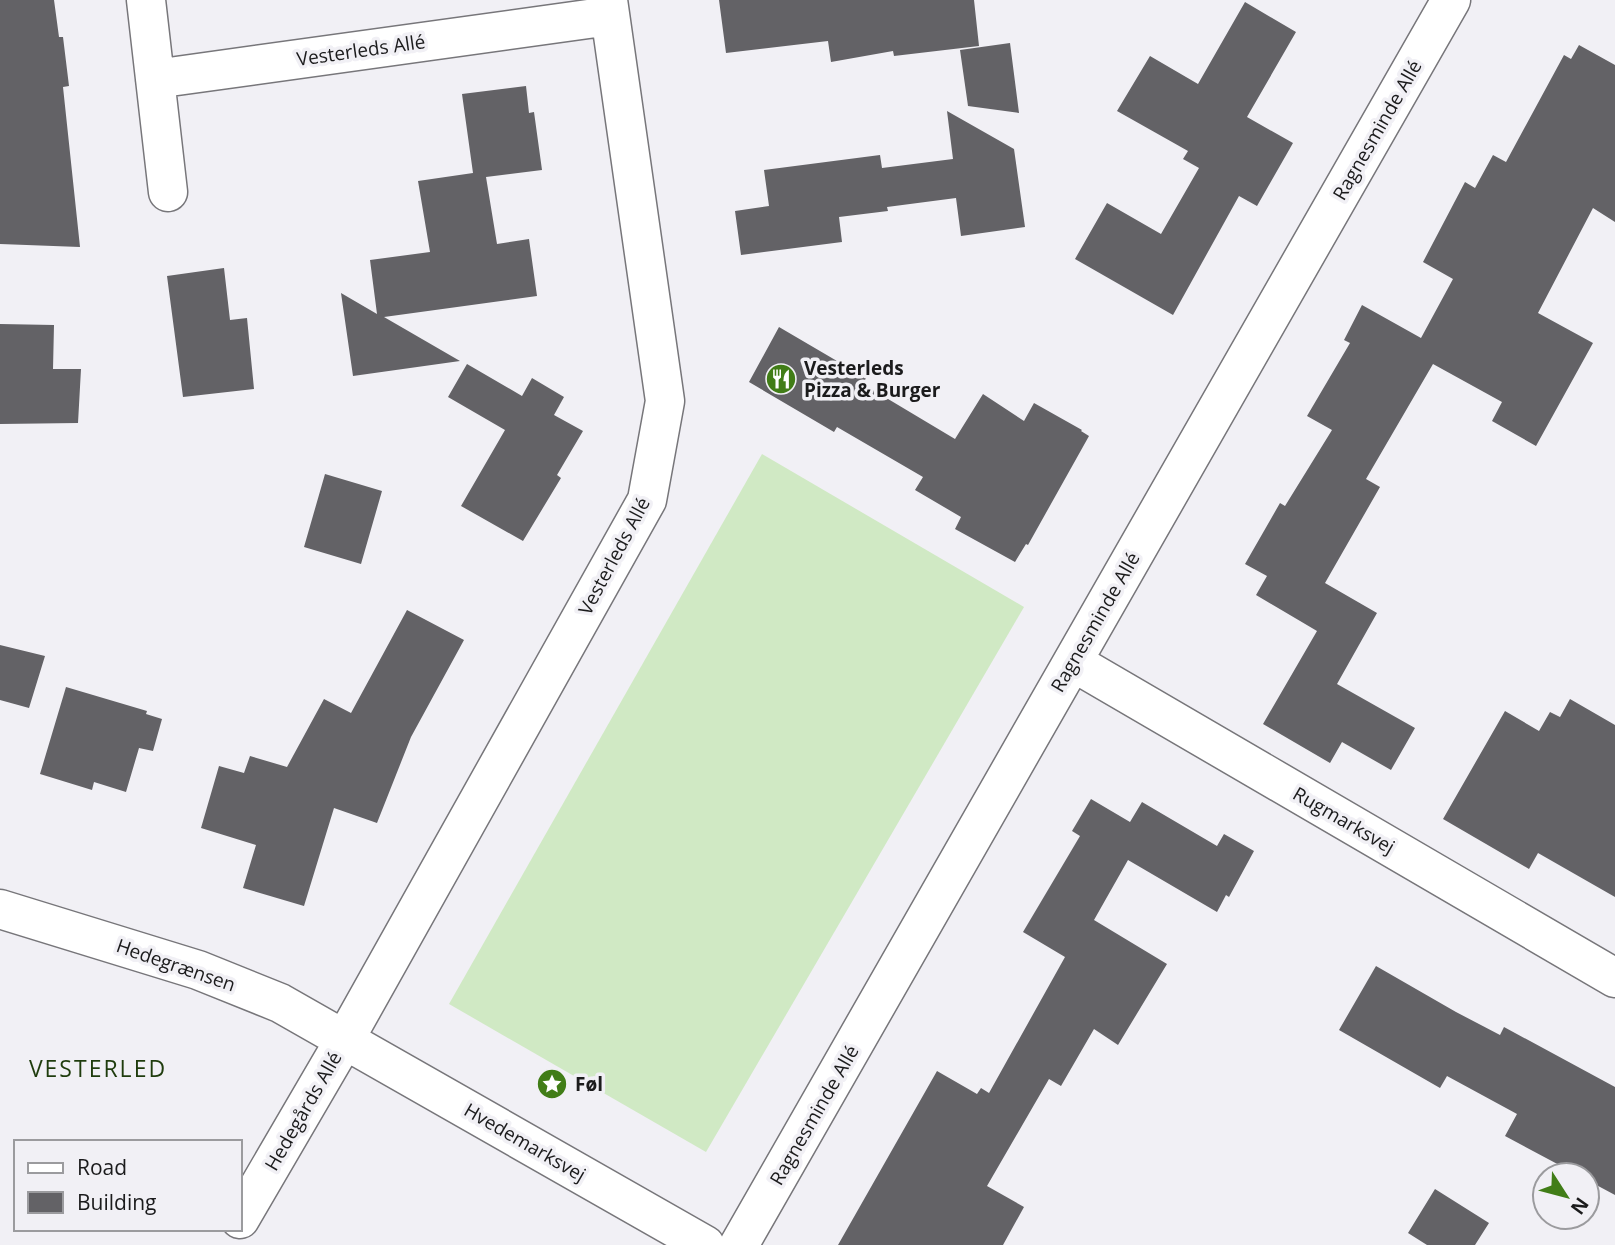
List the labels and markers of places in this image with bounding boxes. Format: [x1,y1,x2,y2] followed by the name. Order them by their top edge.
[804,355,941,403] place label: Vesterleds Pizza & Burger
[764,362,798,396] restaurant icon: Vesterleds Pizza & Burger
[535,1067,569,1101] place icon: Føl
[575,1071,603,1097] place label: Føl

